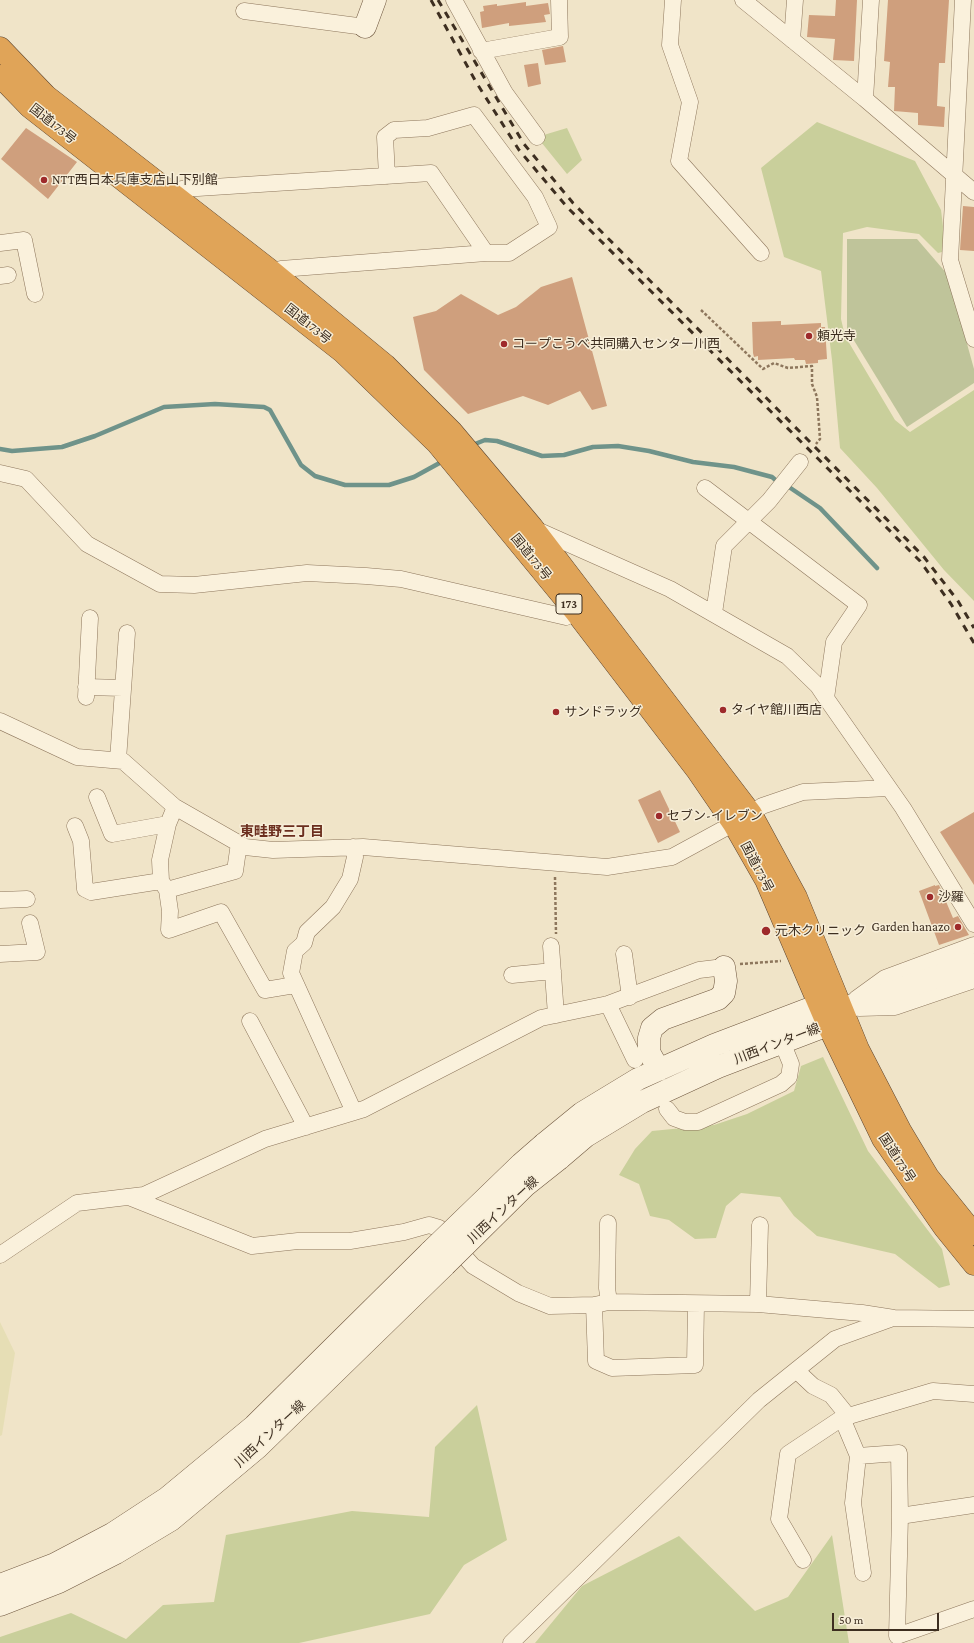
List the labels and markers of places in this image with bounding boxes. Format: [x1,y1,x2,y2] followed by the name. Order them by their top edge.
[52,172,218,188] place label: NTT西日本兵庫支店山下別館
[39,175,49,185] marker: NTT西日本兵庫支店山下別館
[817,328,856,344] place label: 頼光寺
[804,331,814,341] marker: 頼光寺
[512,336,720,352] place label: コープこうべ共同購入センター川西
[499,339,509,349] marker: コープこうべ共同購入センター川西
[731,702,822,718] place label: タイヤ館川西店
[564,704,642,720] place label: サンドラッグ
[718,705,728,715] marker: タイヤ館川西店
[551,707,561,717] marker: サンドラッグ
[667,808,763,824] place label: セブン-イレブン
[654,811,664,821] marker: セブン-イレブン
[938,889,964,905] place label: 沙羅
[925,892,935,902] marker: 沙羅
[871,919,950,935] place label: Garden hanazo
[953,922,963,932] marker: Garden hanazo
[775,923,866,939] place label: 元木クリニック
[760,925,772,937] marker: 元木クリニック

